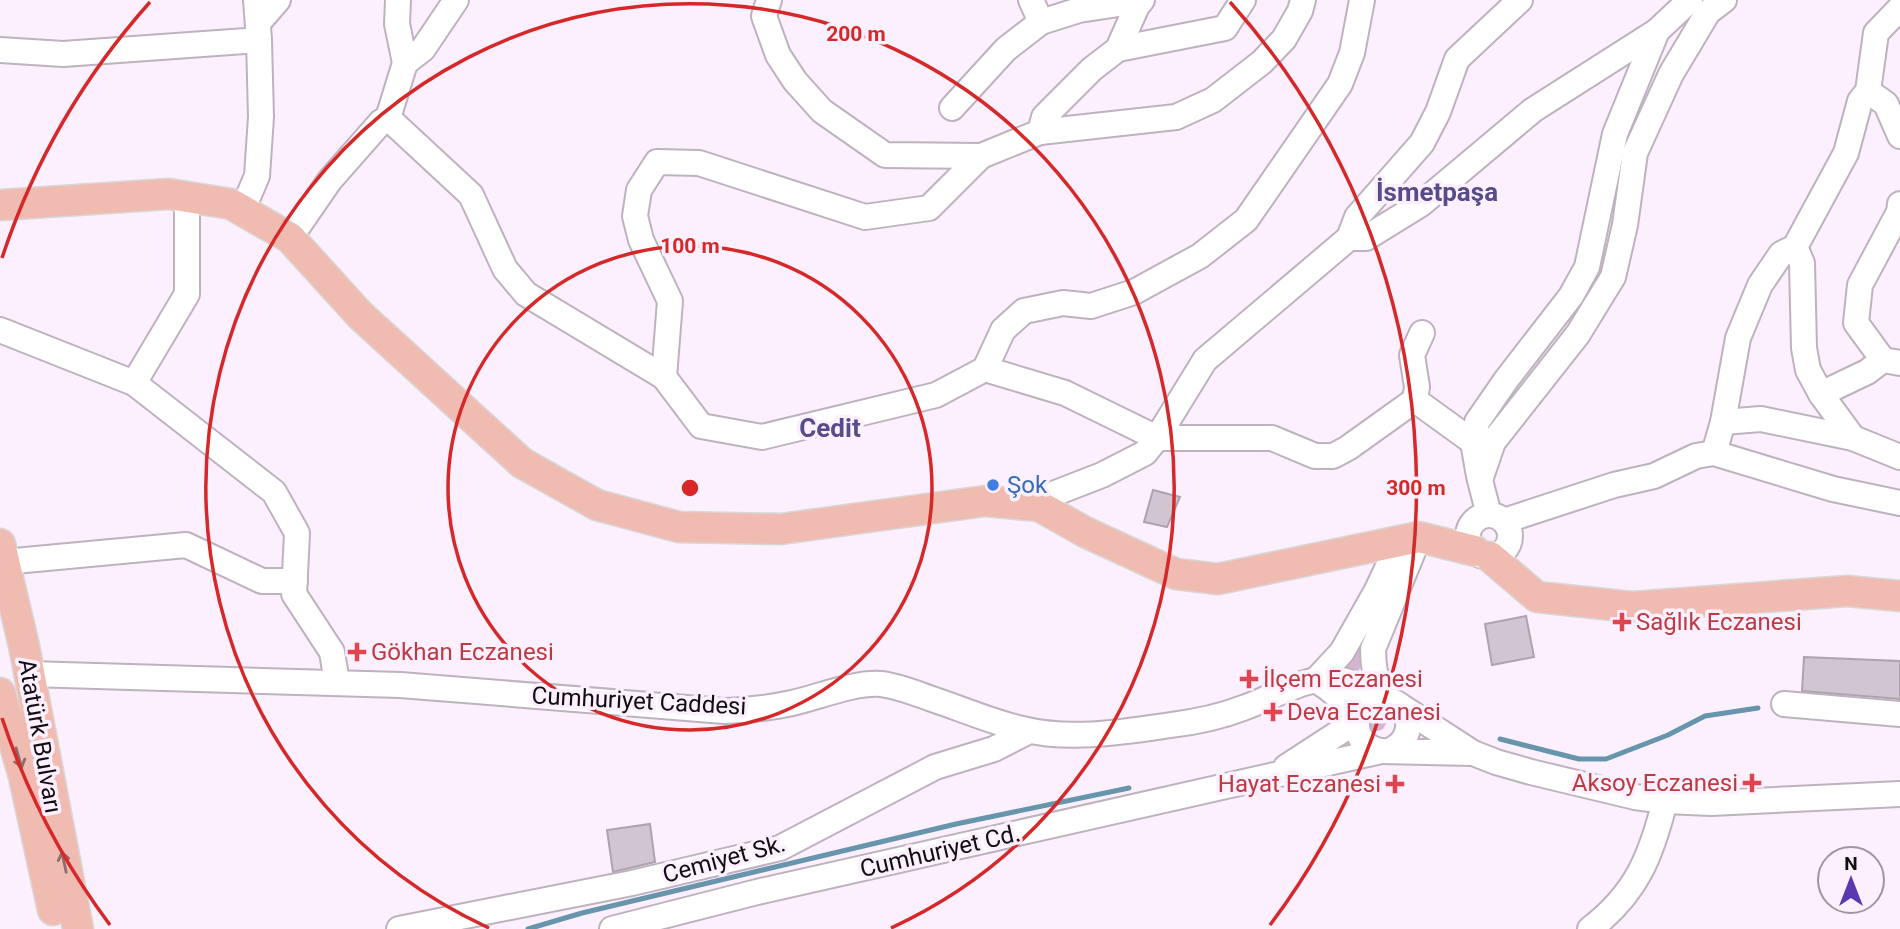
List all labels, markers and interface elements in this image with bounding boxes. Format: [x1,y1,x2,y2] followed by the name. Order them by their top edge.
[826,22,886,46] text: 200 m
[1376,177,1498,207] district label: İsmetpaşa
[660,234,720,258] text: 100 m
[799,413,861,443] district label: Cedit
[1007,471,1048,499] place label: Şok
[678,476,702,500] centre of rings
[1386,476,1446,500] text: 300 m
[985,477,1001,493] marker: Şok
[1636,608,1802,636] place label: Sağlık Eczanesi
[1614,614,1630,630] marker: Sağlık Eczanesi
[371,638,554,666] place label: Gökhan Eczanesi
[349,644,365,660] marker: Gökhan Eczanesi
[13,657,67,815] street label: Atatürk Bulvarı
[1263,665,1423,693] place label: İlçem Eczanesi
[1241,671,1257,687] marker: İlçem Eczanesi
[531,681,747,721] street label: Cumhuriyet Caddesi
[1287,698,1441,726] place label: Deva Eczanesi
[1265,704,1281,720] marker: Deva Eczanesi
[13,747,26,769] one-way arrow
[1572,769,1738,797] place label: Aksoy Eczanesi
[1218,770,1381,798] place label: Hayat Eczanesi
[1744,775,1760,791] marker: Aksoy Eczanesi
[1387,776,1403,792] marker: Hayat Eczanesi
[857,819,1023,883] street label: Cumhuriyet Cd.
[660,829,788,889] street label: Cemiyet Sk.
[1816,845,1886,915] north arrow
[57,851,70,874] one-way arrow
[1844,852,1858,875] text: N

